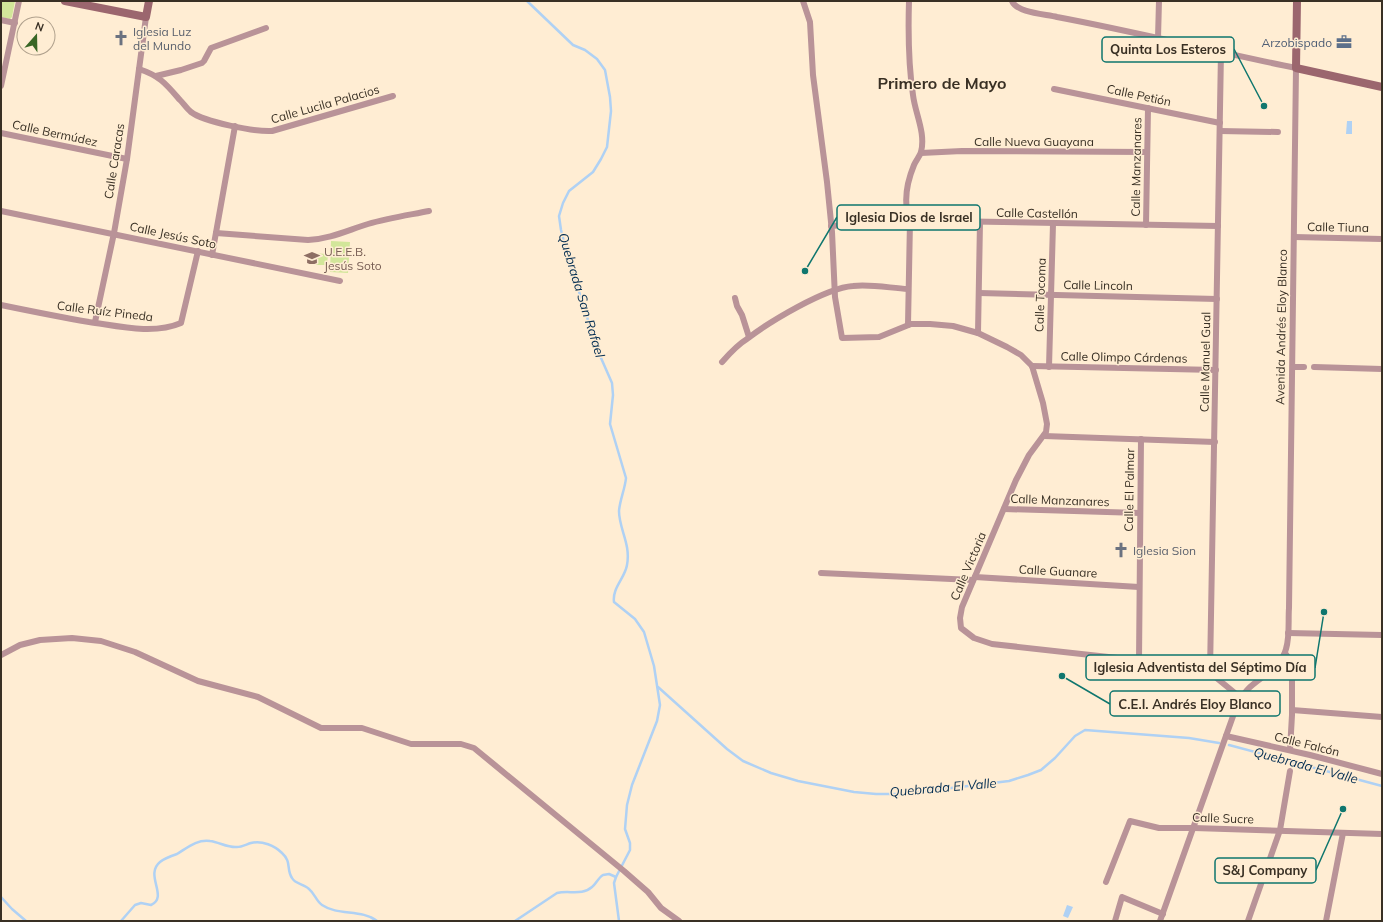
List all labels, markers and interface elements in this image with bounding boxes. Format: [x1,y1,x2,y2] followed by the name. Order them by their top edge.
[16,16,56,56] north arrow
[33,19,46,35] text: N
[133,24,191,53] place label: Iglesia Luz del Mundo
[112,29,130,47] church icon: Iglesia Luz del Mundo
[1335,33,1353,51] office icon: Arzobispado
[1261,35,1332,50] place label: Arzobispado
[1102,37,1234,62] callout: Quinta Los Esteros
[1110,41,1226,57] text: Quinta Los Esteros
[878,73,1006,93] district label: Primero de Mayo
[269,81,381,127] street label: Calle Lucila Palacios
[1105,81,1173,109] street label: Calle Petión
[11,117,99,149] street label: Calle Bermúdez
[1128,117,1144,217] street label: Calle Manzanares
[101,122,127,200] street label: Calle Caracas
[974,134,1094,149] street label: Calle Nueva Guayana
[837,205,980,230] callout: Iglesia Dios de Israel
[996,205,1078,221] street label: Calle Castellón
[845,209,973,225] text: Iglesia Dios de Israel
[128,218,218,252] street label: Calle Jesús Soto
[1307,219,1369,235] street label: Calle Tiuna
[555,231,609,360] water label: Quebrada San Rafael
[324,244,382,273] place label: U.E.E.B. Jesús Soto
[303,249,321,267] school or university icon: U.E.E.B. Jesús Soto
[1272,249,1290,405] street label: Avenida Andrés Eloy Blanco
[1031,258,1049,332] street label: Calle Tocoma
[1063,277,1133,293] street label: Calle Lincoln
[56,298,154,324] street label: Calle Ruíz Pineda
[1197,312,1213,412] street label: Calle Manuel Gual
[1060,348,1188,366] street label: Calle Olimpo Cárdenas
[1121,448,1137,532] street label: Calle El Palmar
[1010,491,1110,509] street label: Calle Manzanares
[947,529,989,603] street label: Calle Victoria
[1112,541,1130,559] church icon: Iglesia Sion
[1133,543,1196,558] place label: Iglesia Sion
[1018,561,1098,581] street label: Calle Guanare
[1086,655,1315,680] callout: Iglesia Adventista del Séptimo Día
[1093,659,1307,675] text: Iglesia Adventista del Séptimo Día
[1110,691,1280,716] callout: C.E.I. Andrés Eloy Blanco
[1118,696,1272,713] text: C.E.I. Andrés Eloy Blanco
[1273,729,1341,759] street label: Calle Falcón
[1252,743,1360,787] water label: Quebrada El Valle
[889,774,997,800] water label: Quebrada El Valle
[1192,809,1254,827] street label: Calle Sucre
[1215,858,1316,883] callout: S&J Company
[1223,862,1308,879] text: S&J Company

